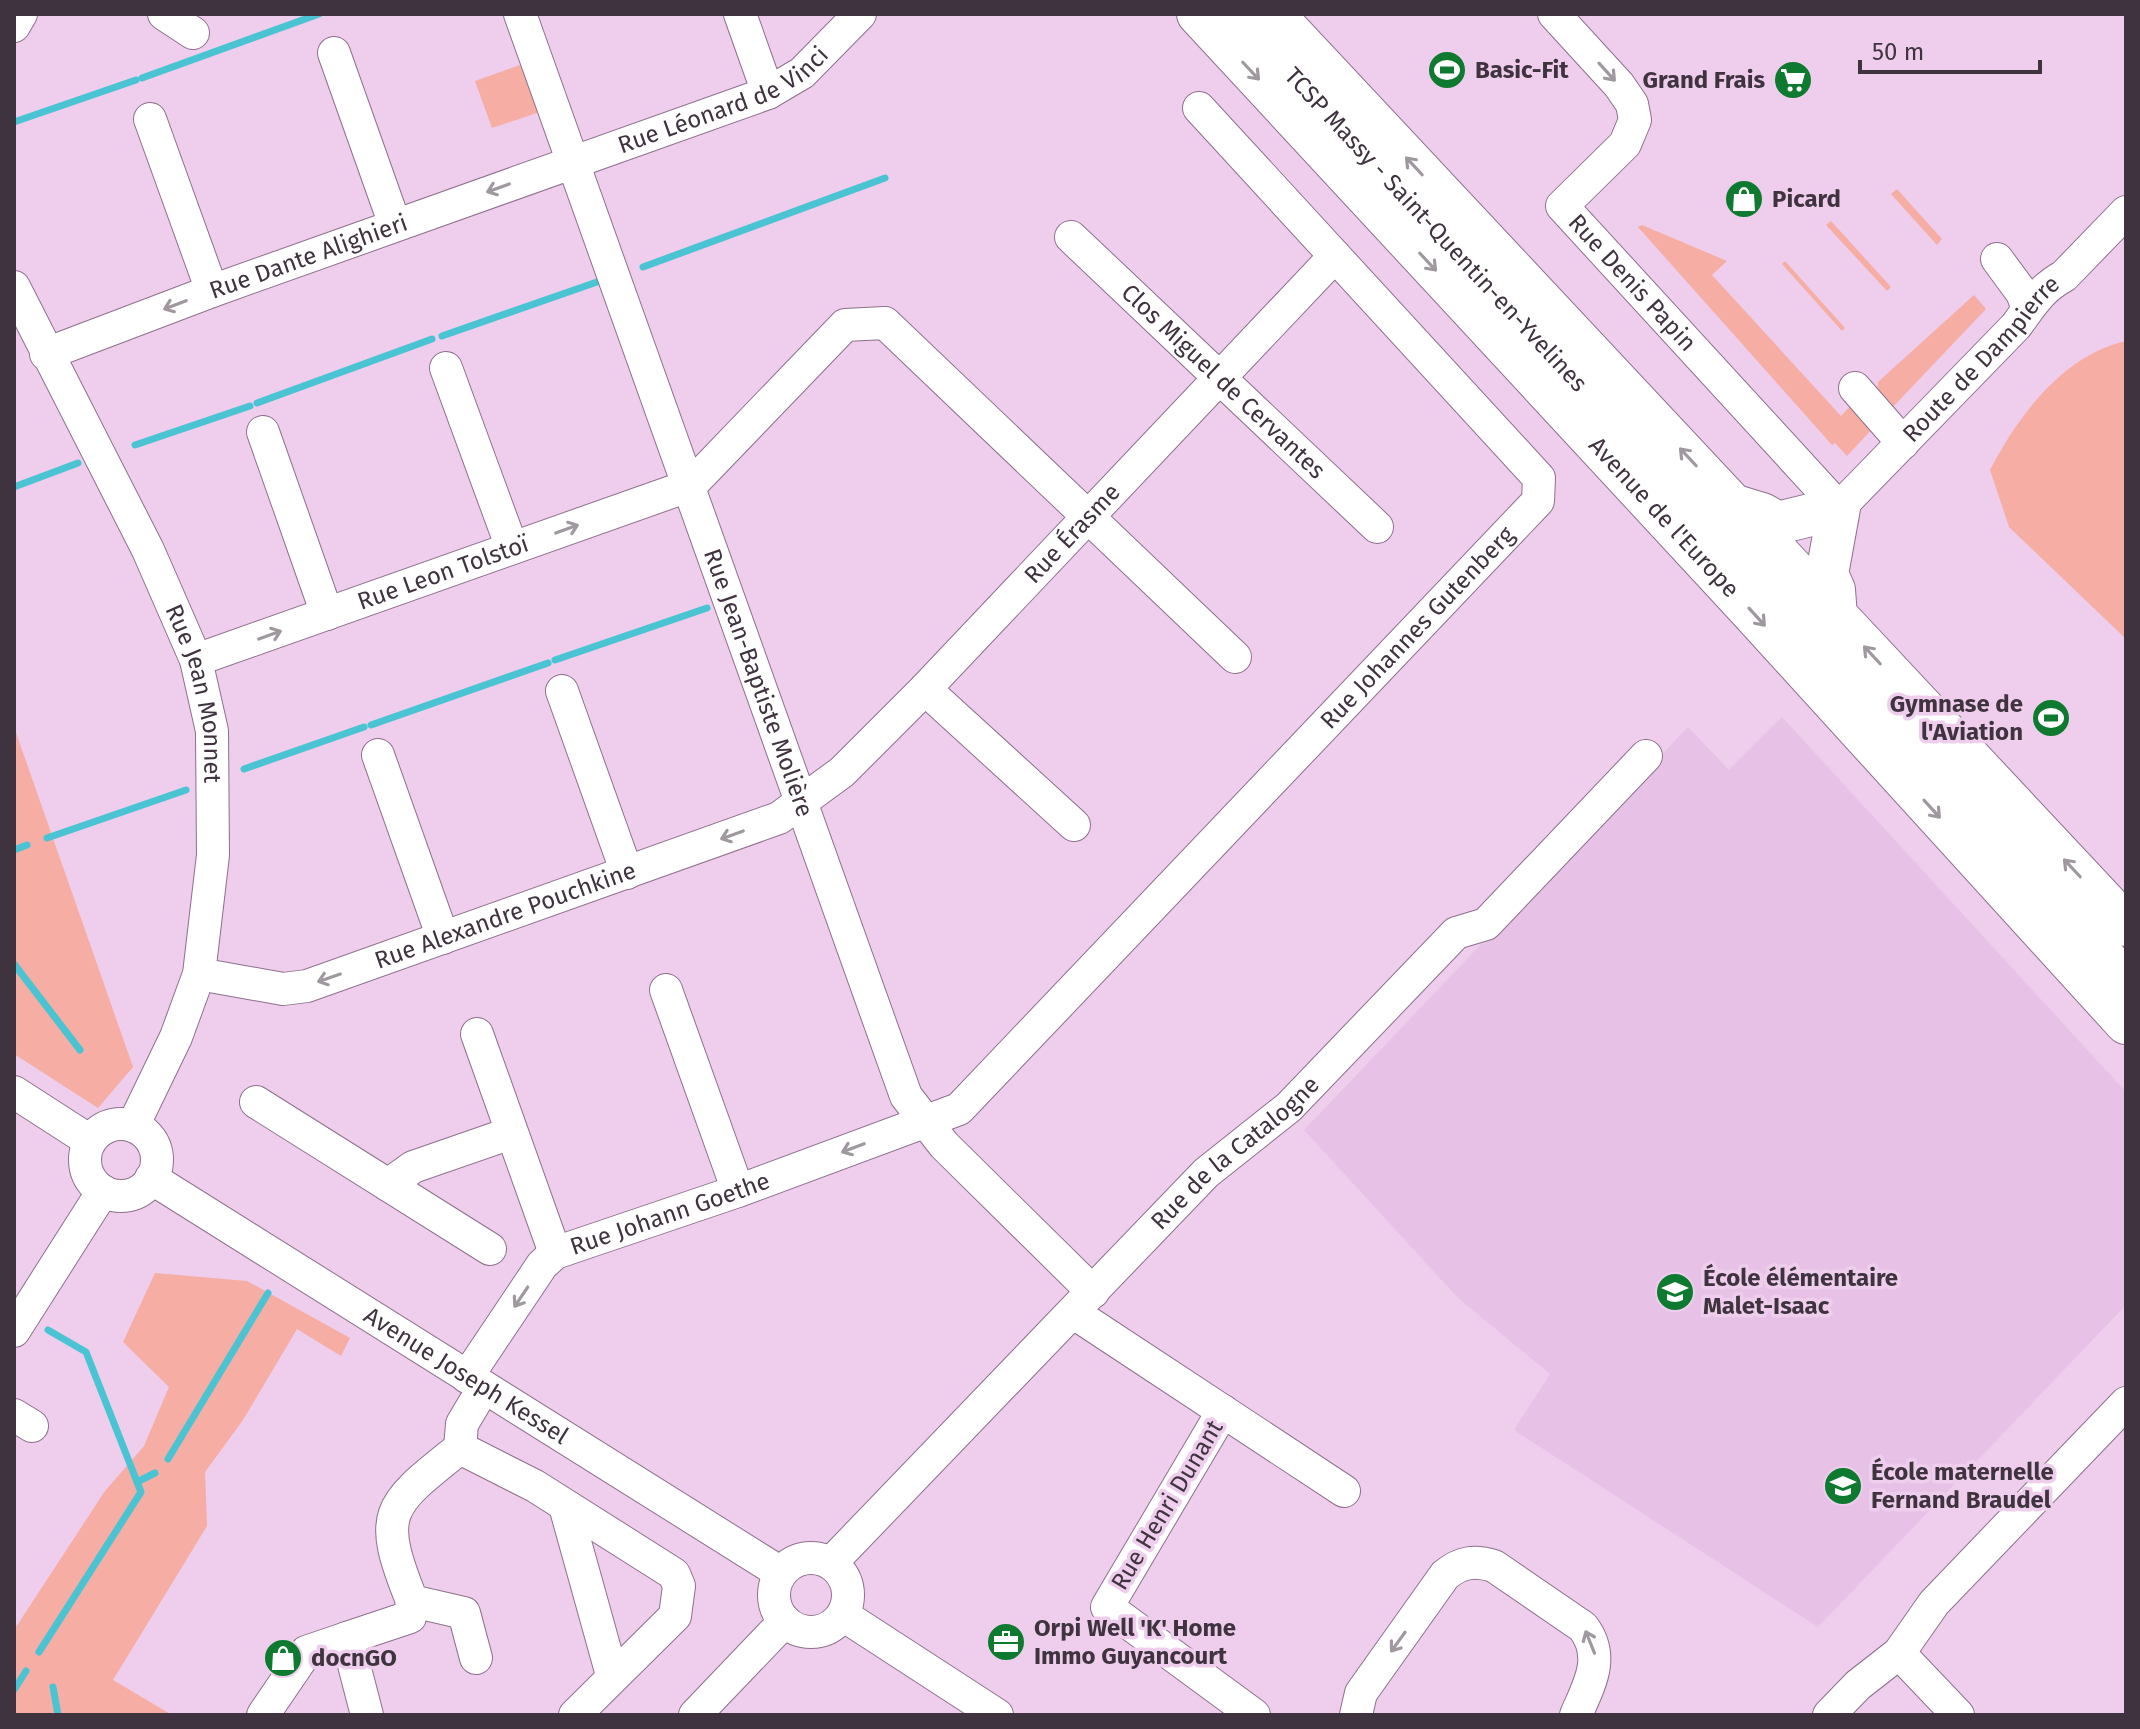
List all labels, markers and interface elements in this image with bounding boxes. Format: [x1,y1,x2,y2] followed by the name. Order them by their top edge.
[1860,24,2040,74] scale bar
[1872,38,1924,66] text: 50 m
[614,41,834,159] street label: Rue Léonard de Vinci
[1426,49,1468,91] sports icon: Basic-Fit
[1475,56,1569,84] place label: Basic-Fit
[1772,59,1814,101] supermarket icon: Grand Frais
[1241,61,1260,80] one-way arrow
[1597,61,1615,81] one-way arrow
[1279,62,1593,397] street label: TCSP Massy - Saint-Quentin-en-Yvelines
[1643,66,1765,94] place label: Grand Frais
[1406,156,1424,176] one-way arrow
[1723,178,1765,220] shop icon: Picard
[486,181,511,196] one-way arrow
[1772,185,1841,213] place label: Picard
[1563,208,1702,357] street label: Rue Denis Papin
[206,209,411,305] street label: Rue Dante Alighieri
[1418,252,1437,272] one-way arrow
[1897,269,2065,448] street label: Route de Dampierre
[1116,278,1331,485] street label: Clos Miguel de Cervantes
[163,299,187,313] one-way arrow
[1583,431,1745,603] street label: Avenue de l'Europe
[1679,447,1698,467] one-way arrow
[1018,478,1126,589] street label: Rue Érasme
[555,520,580,535] one-way arrow
[1315,520,1520,735] street label: Rue Johannes Gutenberg
[354,529,533,616] street label: Rue Leon Tolstoï
[698,545,819,821] street label: Rue Jean-Baptiste Molière
[159,600,226,784] street label: Rue Jean Monnet
[1747,607,1766,627] one-way arrow
[257,626,282,641] one-way arrow
[1862,645,1881,665] one-way arrow
[1890,690,2023,746] place label: Gymnase de l'Aviation
[2030,697,2072,739] sports icon: Gymnase de l'Aviation
[1922,799,1940,819] one-way arrow
[720,829,745,844] one-way arrow
[371,856,640,975] street label: Rue Alexandre Pouchkine
[2063,858,2082,878] one-way arrow
[316,972,341,987] one-way arrow
[1145,1071,1325,1235] street label: Rue de la Catalogne
[841,1142,866,1156] one-way arrow
[567,1166,774,1261] street label: Rue Johann Goethe
[1703,1263,1898,1320] place label: École élémentaire Malet-Isaac
[1654,1271,1696,1313] school or university icon: École élémentaire Malet-Isaac
[512,1285,528,1308] one-way arrow
[359,1301,573,1450] street label: Avenue Joseph Kessel
[1105,1415,1229,1595] street label: Rue Henri Dunant
[1871,1457,2054,1514] place label: École maternelle Fernand Braudel
[1822,1465,1864,1507] school or university icon: École maternelle Fernand Braudel
[1034,1614,1236,1670] place label: Orpi Well 'K' Home Immo Guyancourt
[985,1621,1027,1663] office icon: Orpi Well 'K' Home Immo Guyancourt
[1582,1630,1596,1655] one-way arrow
[1390,1631,1407,1652] one-way arrow
[262,1637,304,1679] shop icon: docnGO
[311,1644,397,1672] place label: docnGO

